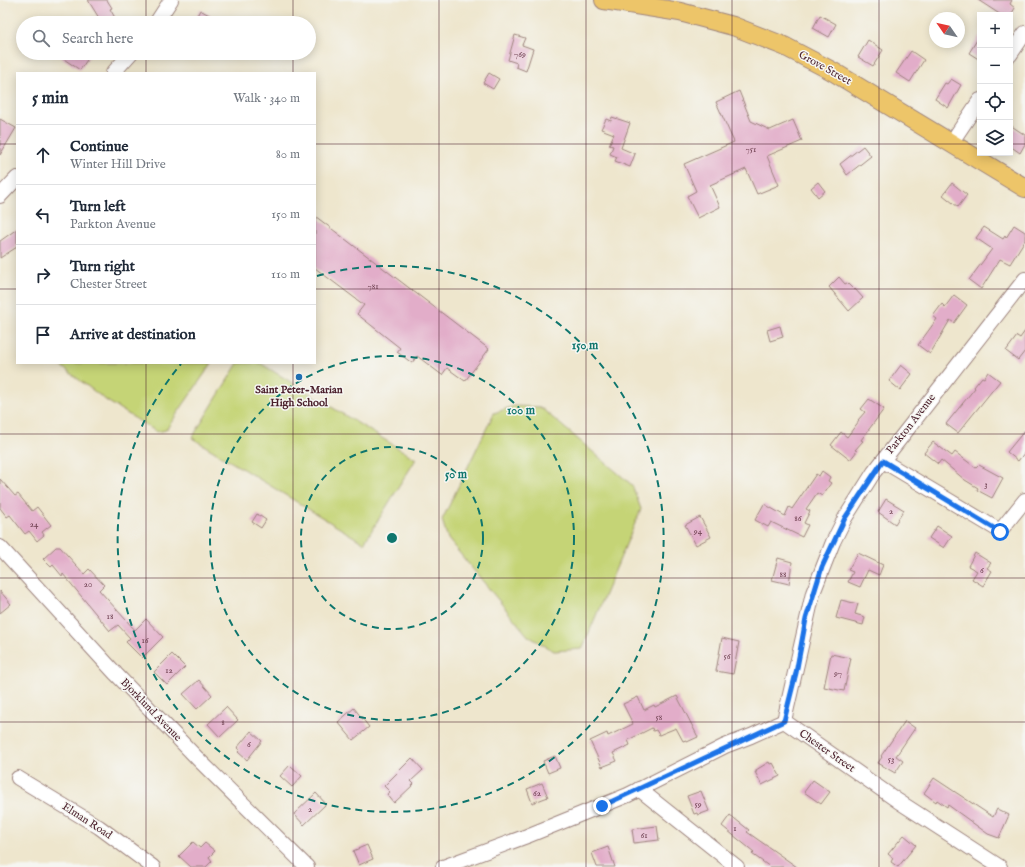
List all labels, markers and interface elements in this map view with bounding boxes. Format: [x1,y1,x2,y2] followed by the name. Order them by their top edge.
[929,12,965,48] north arrow
[977,12,1013,156] map controls
[977,12,1013,48] button: +
[16,16,316,60] search box
[30,27,52,49] icon: search
[62,29,133,48] text: Search here
[796,48,854,88] street label: Grove Street
[977,48,1013,84] button: −
[514,49,526,60] house number: 769
[977,84,1013,120] button: locate
[32,88,69,109] text: 5 min
[233,90,300,107] text: Walk · 340 m
[977,120,1013,156] button: layers
[70,137,128,156] text: Continue
[32,144,54,166] icon: ahead
[746,144,756,155] house number: 751
[276,146,300,163] text: 80 m
[70,156,166,173] text: Winter Hill Drive
[70,197,126,216] text: Turn left
[32,204,54,226] icon: left
[271,206,300,223] text: 150 m
[70,216,156,233] text: Parkton Avenue
[70,257,135,276] text: Turn right
[32,264,54,286] icon: right
[271,266,300,283] text: 110 m
[70,276,147,293] text: Chester Street
[367,281,379,292] house number: 781
[32,324,54,346] icon: arrive
[70,325,196,344] text: Arrive at destination
[572,338,599,353] text: 150 m
[294,372,304,382] marker: Saint Peter-Marian High School
[255,383,343,410] place label: Saint Peter-Marian High School
[883,391,939,457] street label: Parkton Avenue
[507,403,536,418] text: 100 m
[445,467,468,482] text: 50 m
[984,479,988,490] house number: 3
[889,506,893,517] house number: 2
[794,513,802,524] house number: 86
[30,519,39,530] house number: 24
[991,523,1009,541] route start
[693,526,703,537] house number: 94
[385,531,399,545] centre of rings
[980,565,984,576] house number: 6
[779,569,787,580] house number: 88
[84,579,92,590] house number: 20
[107,611,114,622] house number: 18
[141,635,149,646] house number: 16
[723,651,731,662] house number: 56
[165,665,173,676] house number: 12
[833,668,842,679] house number: 97
[117,676,185,744] street label: Bjorklund Avenue
[656,712,663,723] house number: 58
[221,717,225,728] house number: 8
[796,727,858,776] street label: Chester Street
[247,739,251,750] house number: 6
[888,754,894,765] house number: 53
[533,788,541,799] house number: 62
[593,797,611,815] route end
[694,799,702,810] house number: 59
[59,800,115,842] street label: Elman Road
[308,804,312,815] house number: 2
[733,823,737,834] house number: 1
[640,830,648,841] house number: 61

